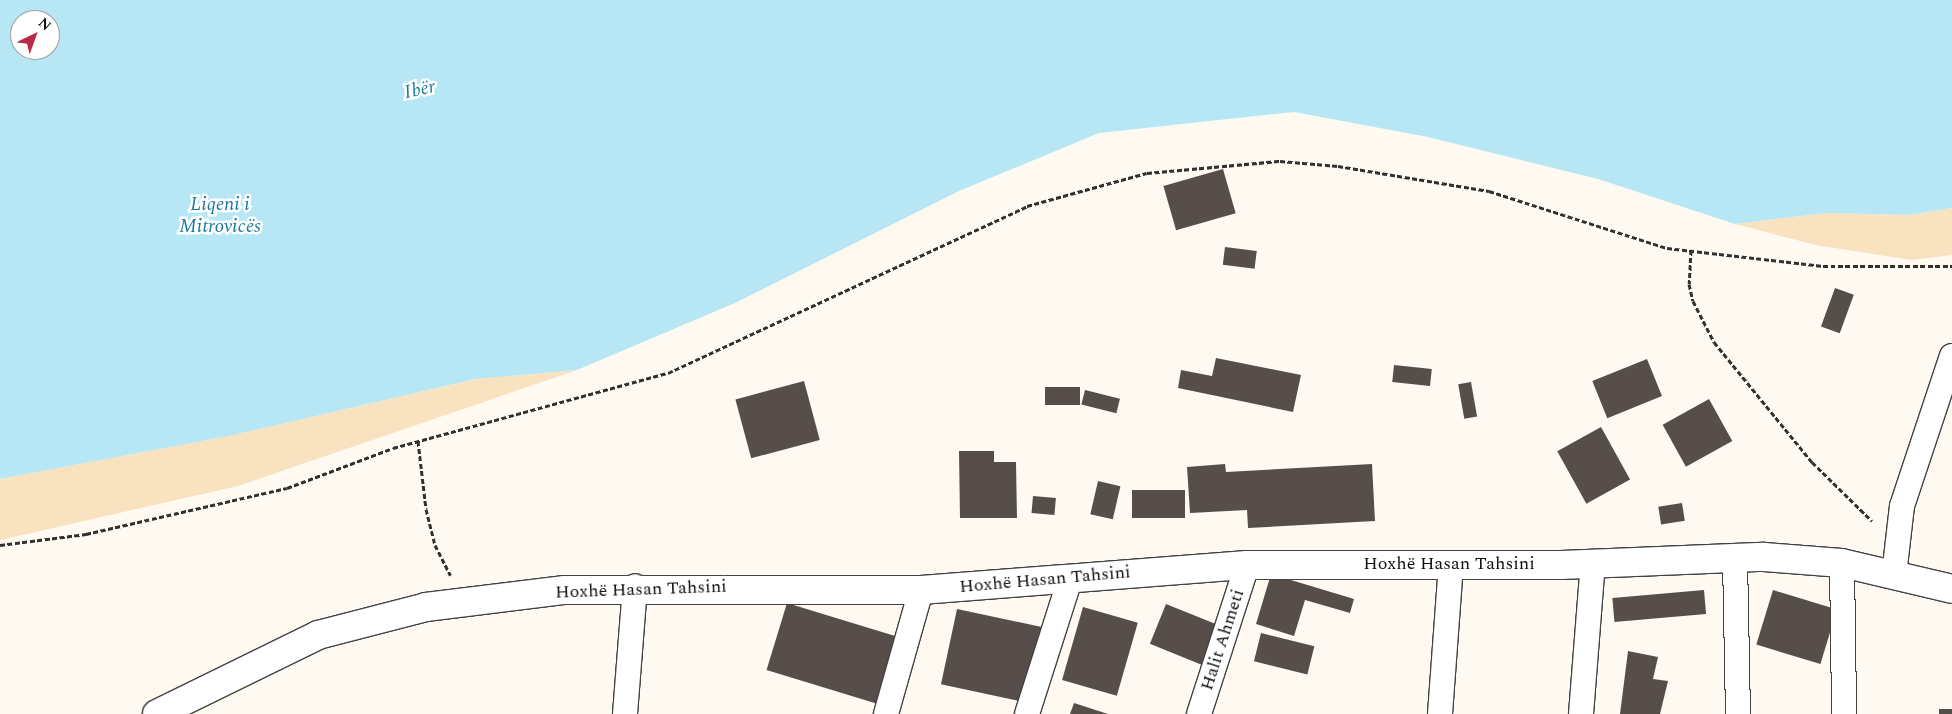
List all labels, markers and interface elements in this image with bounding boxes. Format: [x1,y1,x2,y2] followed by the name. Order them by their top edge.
[10,10,60,60] north arrow
[33,13,56,36] text: N
[402,76,438,104] water label: Ibër
[179,194,261,238] water label: Liqeni i Mitrovicës
[1363,553,1535,575] street label: Hoxhë Hasan Tahsini
[959,562,1131,598] street label: Hoxhë Hasan Tahsini
[555,576,727,604] street label: Hoxhë Hasan Tahsini
[1196,587,1250,693] street label: Halit Ahmeti

